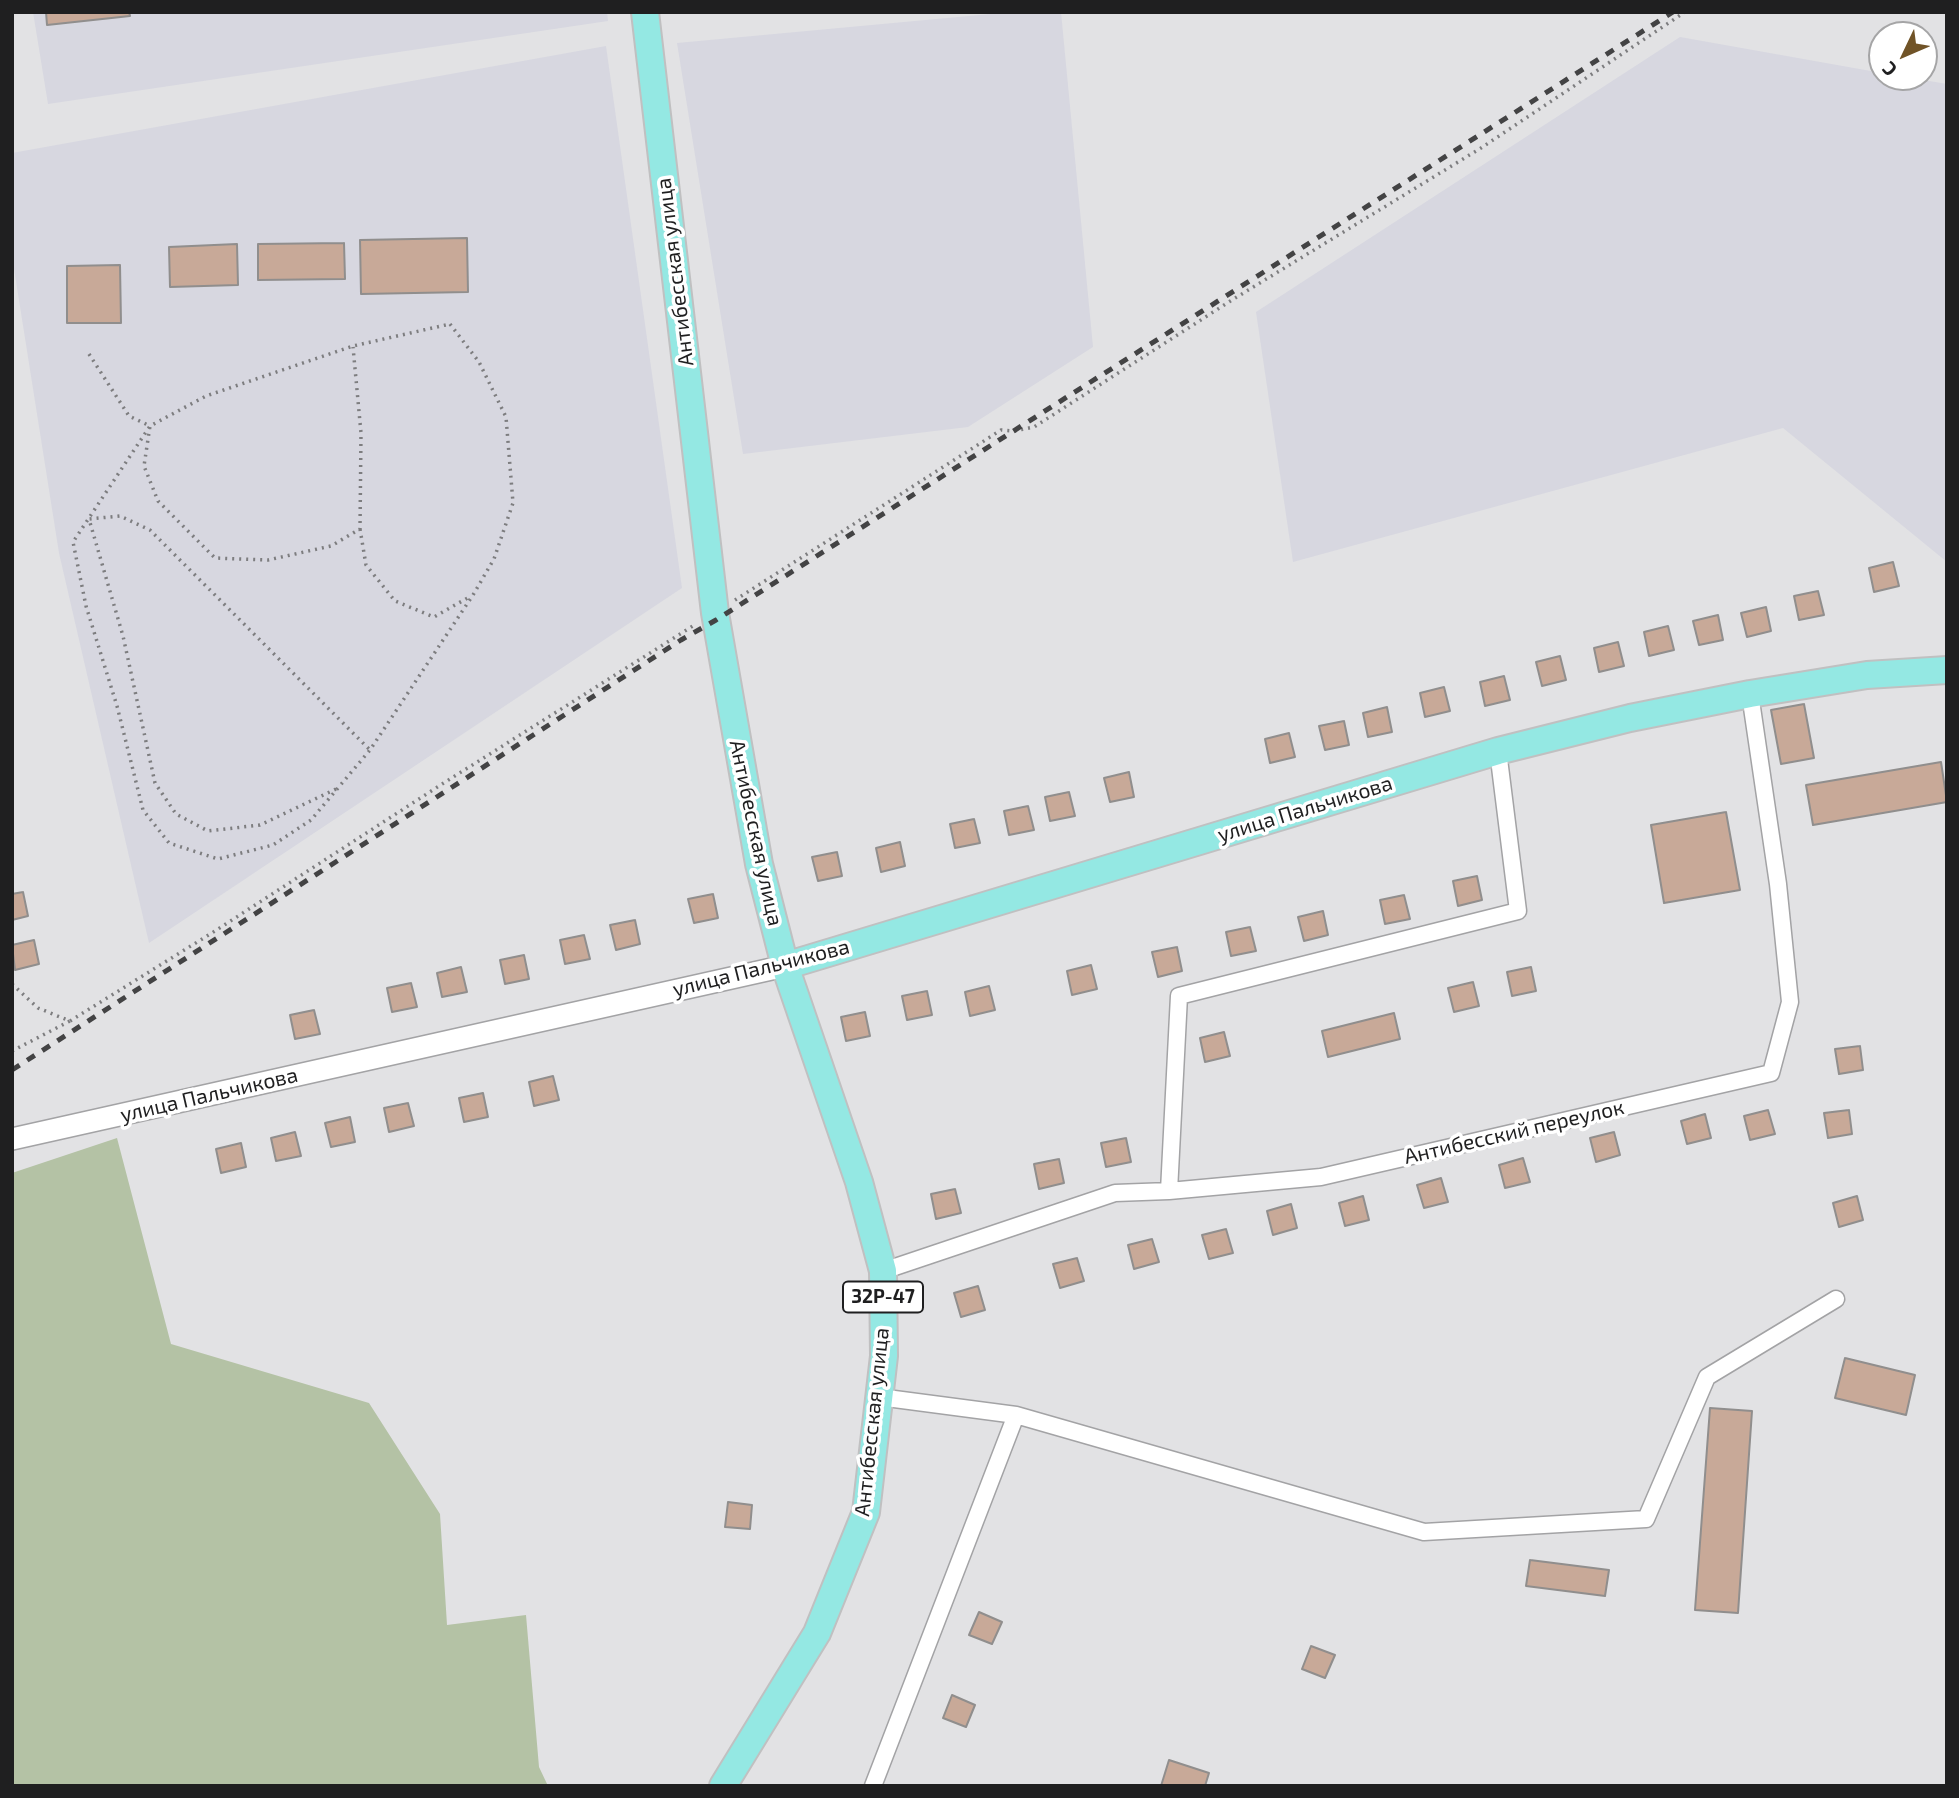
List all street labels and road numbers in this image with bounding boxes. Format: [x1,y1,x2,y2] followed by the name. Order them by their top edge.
[651,176,699,368] street label: Антибесская улица
[724,738,788,928] street label: Антибесская улица
[1215,770,1395,848] street label: улица Пальчикова
[670,934,852,1002] street label: улица Пальчикова
[118,1062,300,1128] street label: улица Пальчикова
[1402,1094,1626,1170] street label: Антибесский переулок
[843,1282,923,1312] road number: 32Р-47
[850,1327,894,1517] street label: Антибесская улица

